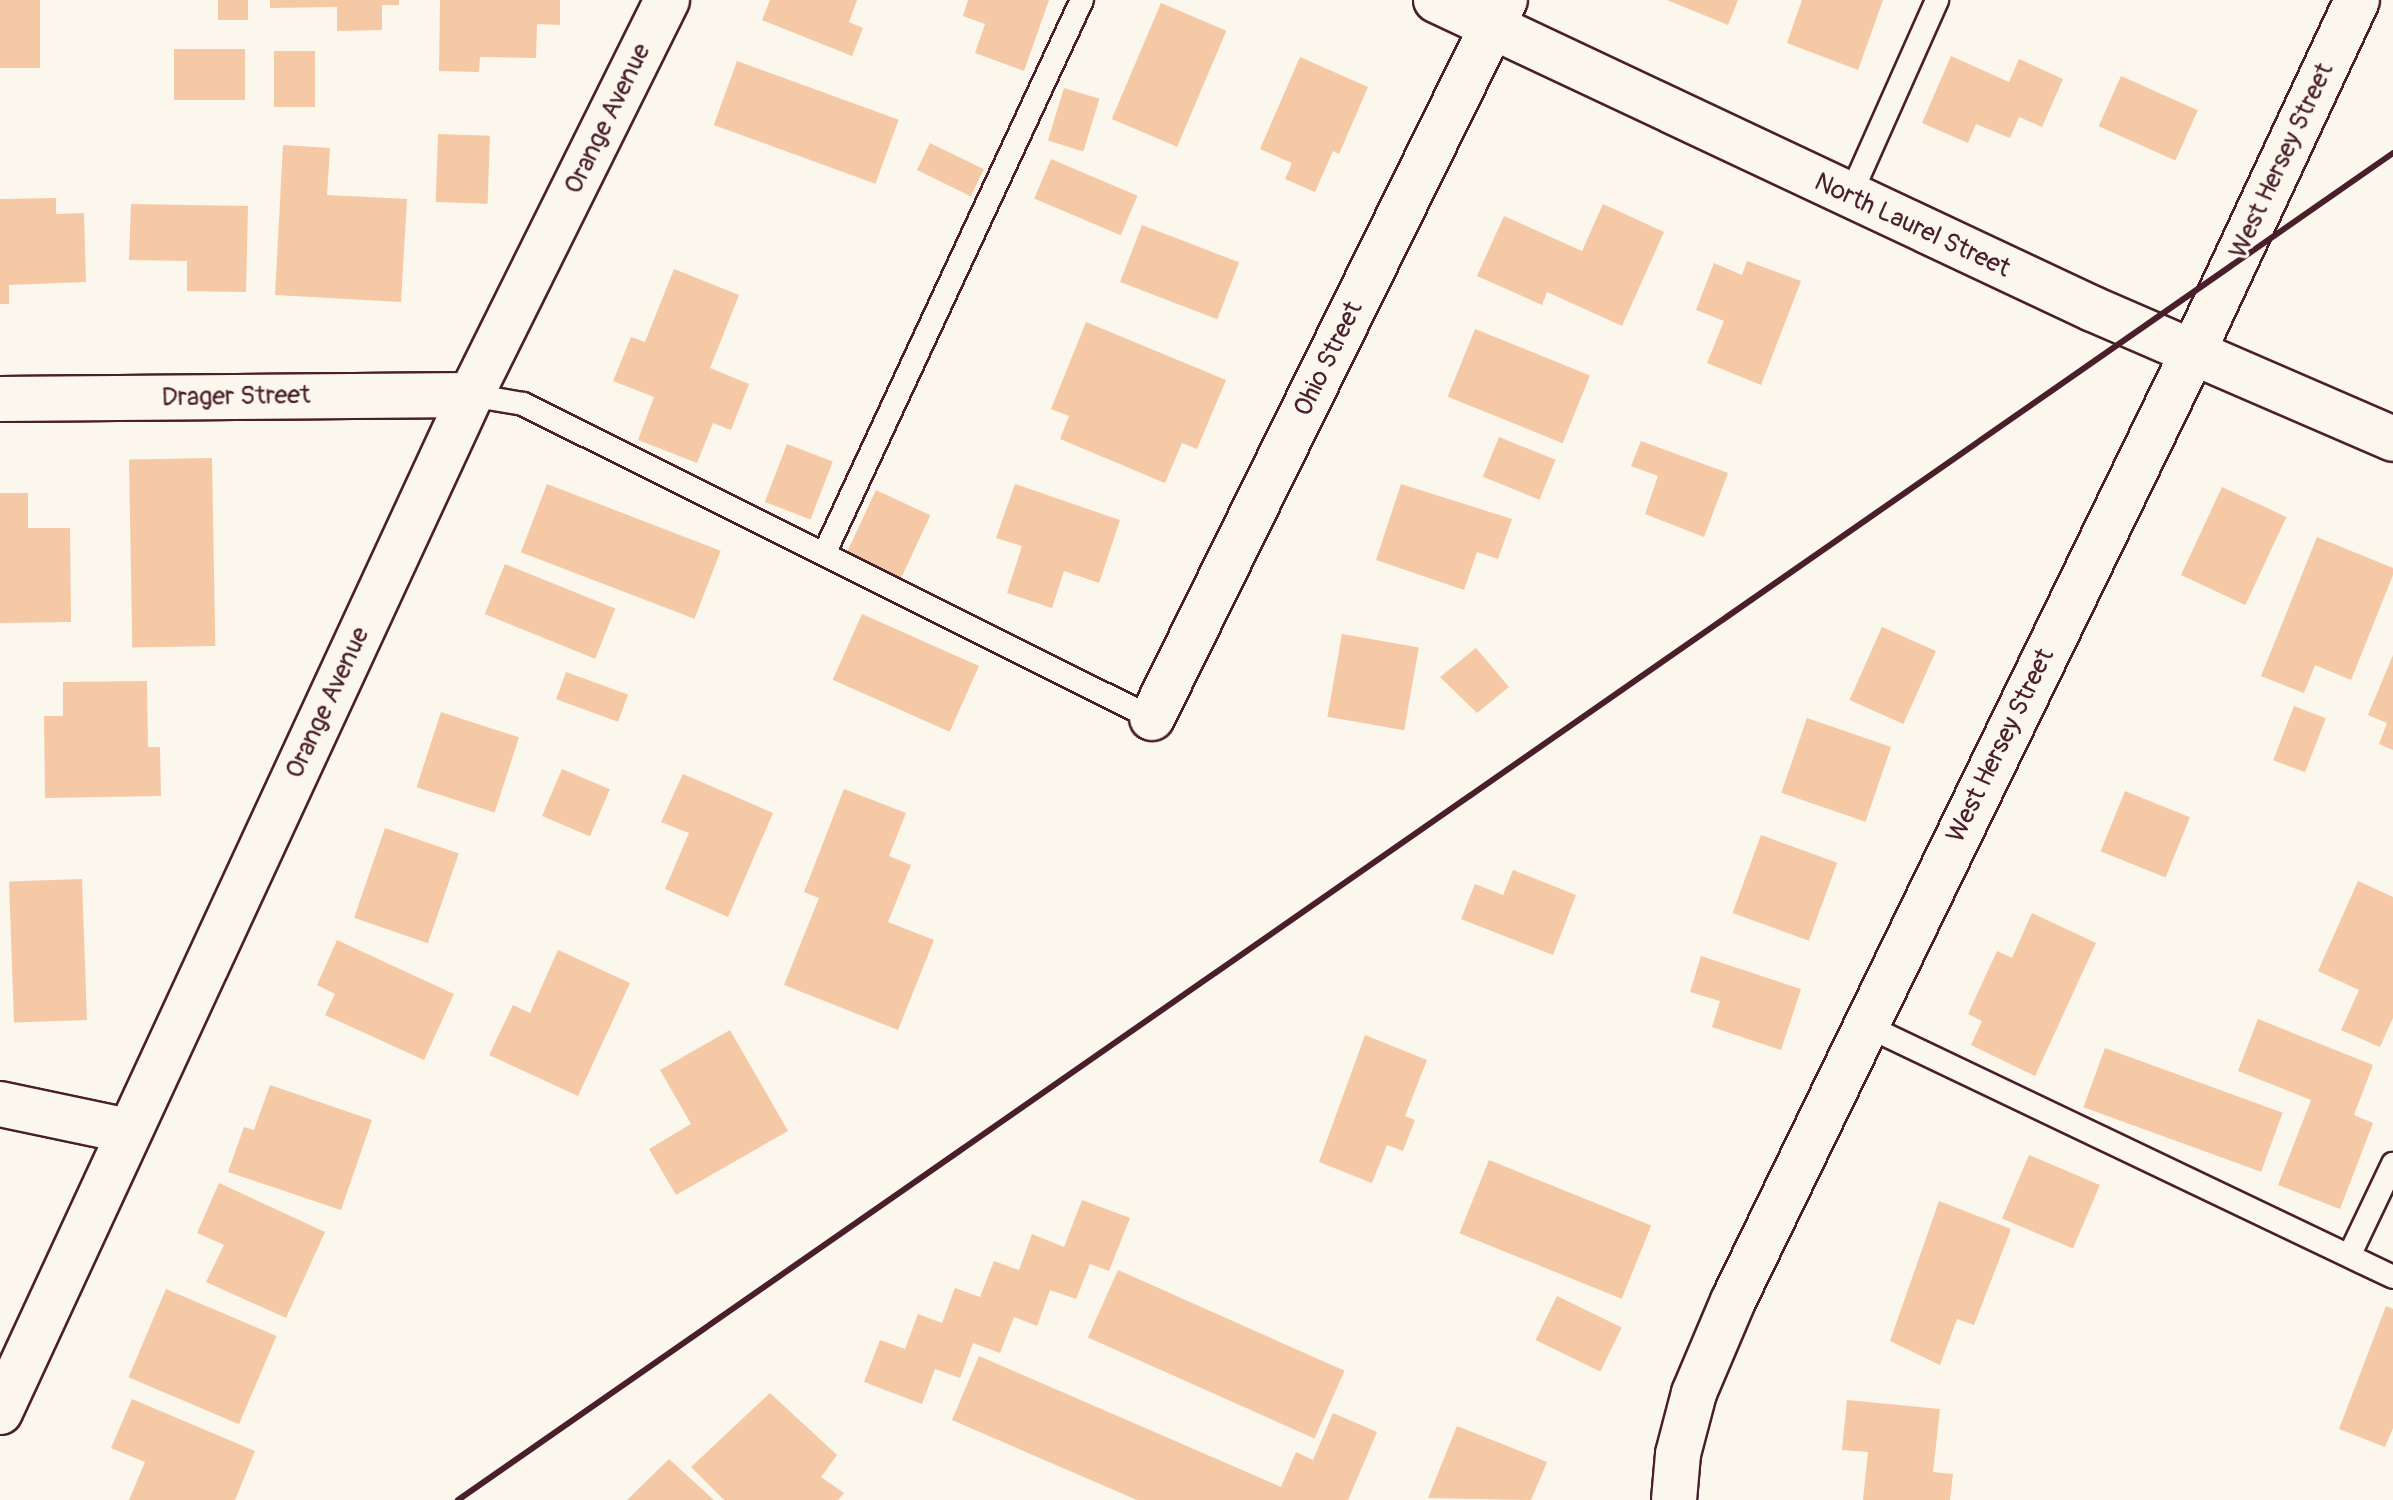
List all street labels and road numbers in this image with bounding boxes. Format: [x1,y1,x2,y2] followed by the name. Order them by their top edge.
[558,39,658,199] street label: Orange Avenue
[2223,58,2341,264] street label: West Hersey Street
[1809,167,2015,285] street label: North Laurel Street
[1288,297,1370,421] street label: Ohio Street
[161,380,311,414] street label: Drager Street
[279,622,377,784] street label: Orange Avenue
[1941,644,2061,848] street label: West Hersey Street

